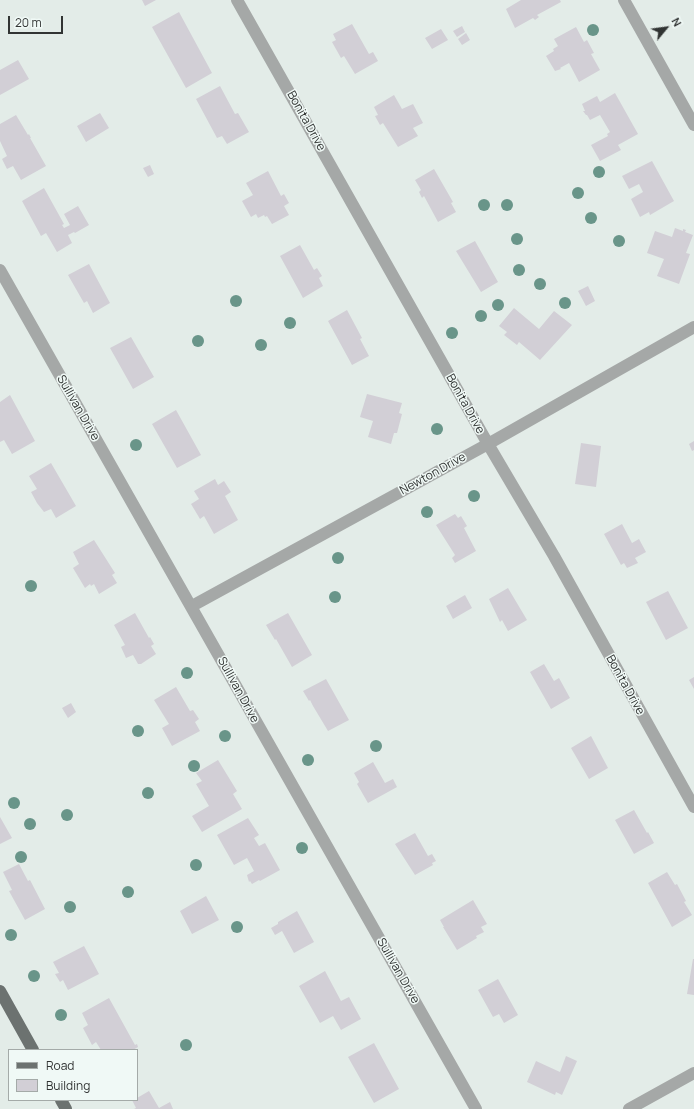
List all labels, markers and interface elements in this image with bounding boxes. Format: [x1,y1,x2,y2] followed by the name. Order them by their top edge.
[10,8,65,34] scale bar
[646,8,686,48] north arrow
[15,14,42,31] text: 20 m
[668,15,685,29] text: N
[284,89,328,153] street label: Bonita Drive
[443,372,487,436] street label: Bonita Drive
[54,373,102,443] street label: Sullivan Drive
[397,450,469,498] street label: Newton Drive
[603,653,647,717] street label: Bonita Drive
[214,655,262,725] street label: Sullivan Drive
[374,936,422,1006] street label: Sullivan Drive
[8,1049,138,1101] legend
[46,1057,74,1074] text: Road
[46,1077,90,1094] text: Building

